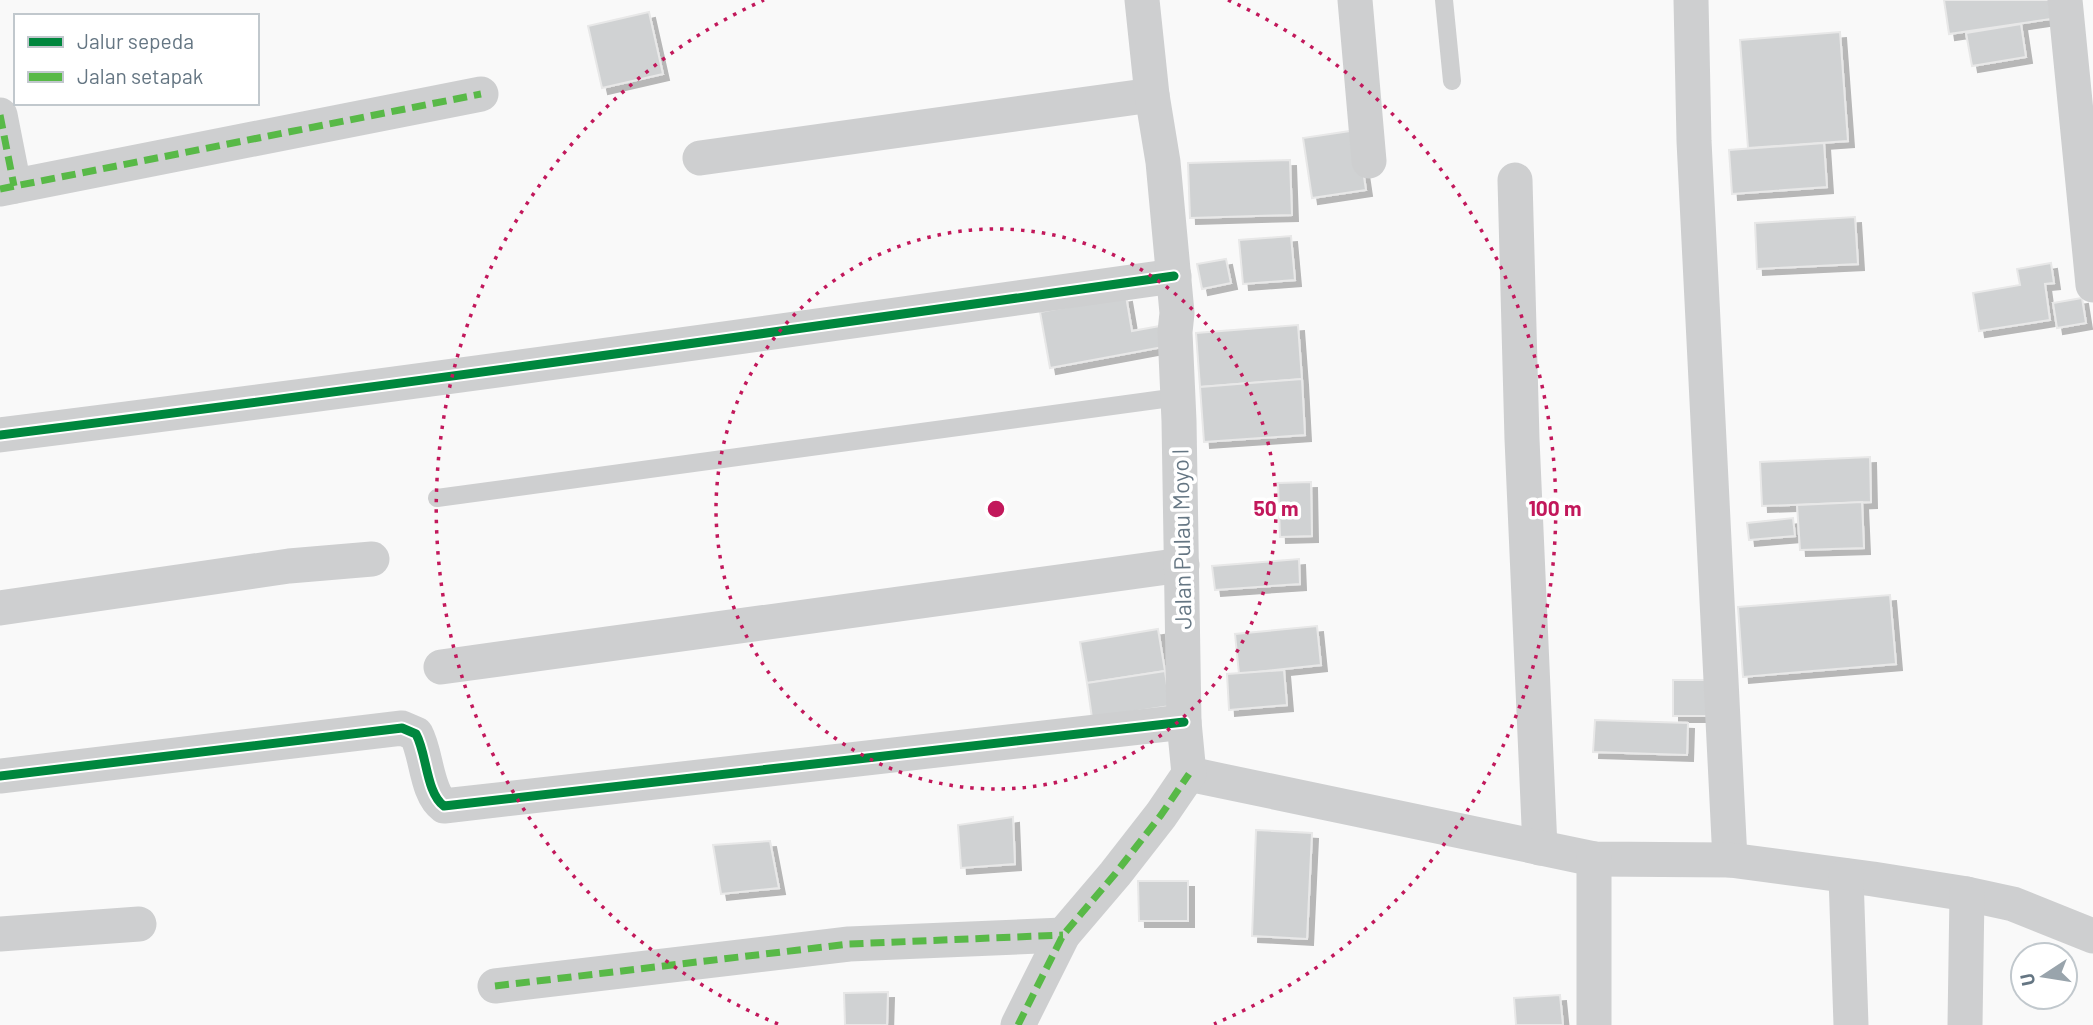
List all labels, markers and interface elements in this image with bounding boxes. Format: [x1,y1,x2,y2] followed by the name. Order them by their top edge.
[14,14,259,105] legend
[77,28,194,53] text: Jalur sepeda
[77,63,203,88] text: Jalan setapak
[1165,448,1197,630] street label: Jalan Pulau Moyo I
[1253,495,1299,520] text: 50 m
[1528,495,1582,520] text: 100 m
[984,497,1008,521] centre of rings
[2009,941,2079,1011] north arrow
[2014,971,2039,988] text: U

